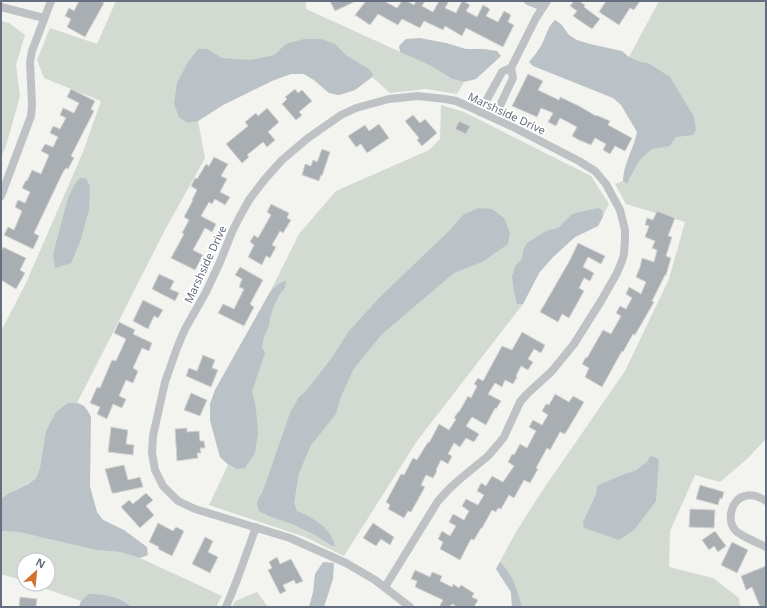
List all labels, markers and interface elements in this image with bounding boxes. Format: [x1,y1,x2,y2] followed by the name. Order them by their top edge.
[466,88,548,138] street label: Marshside Drive
[180,223,230,305] street label: Marshside Drive
[16,552,56,592] north arrow
[33,554,48,571] text: N

